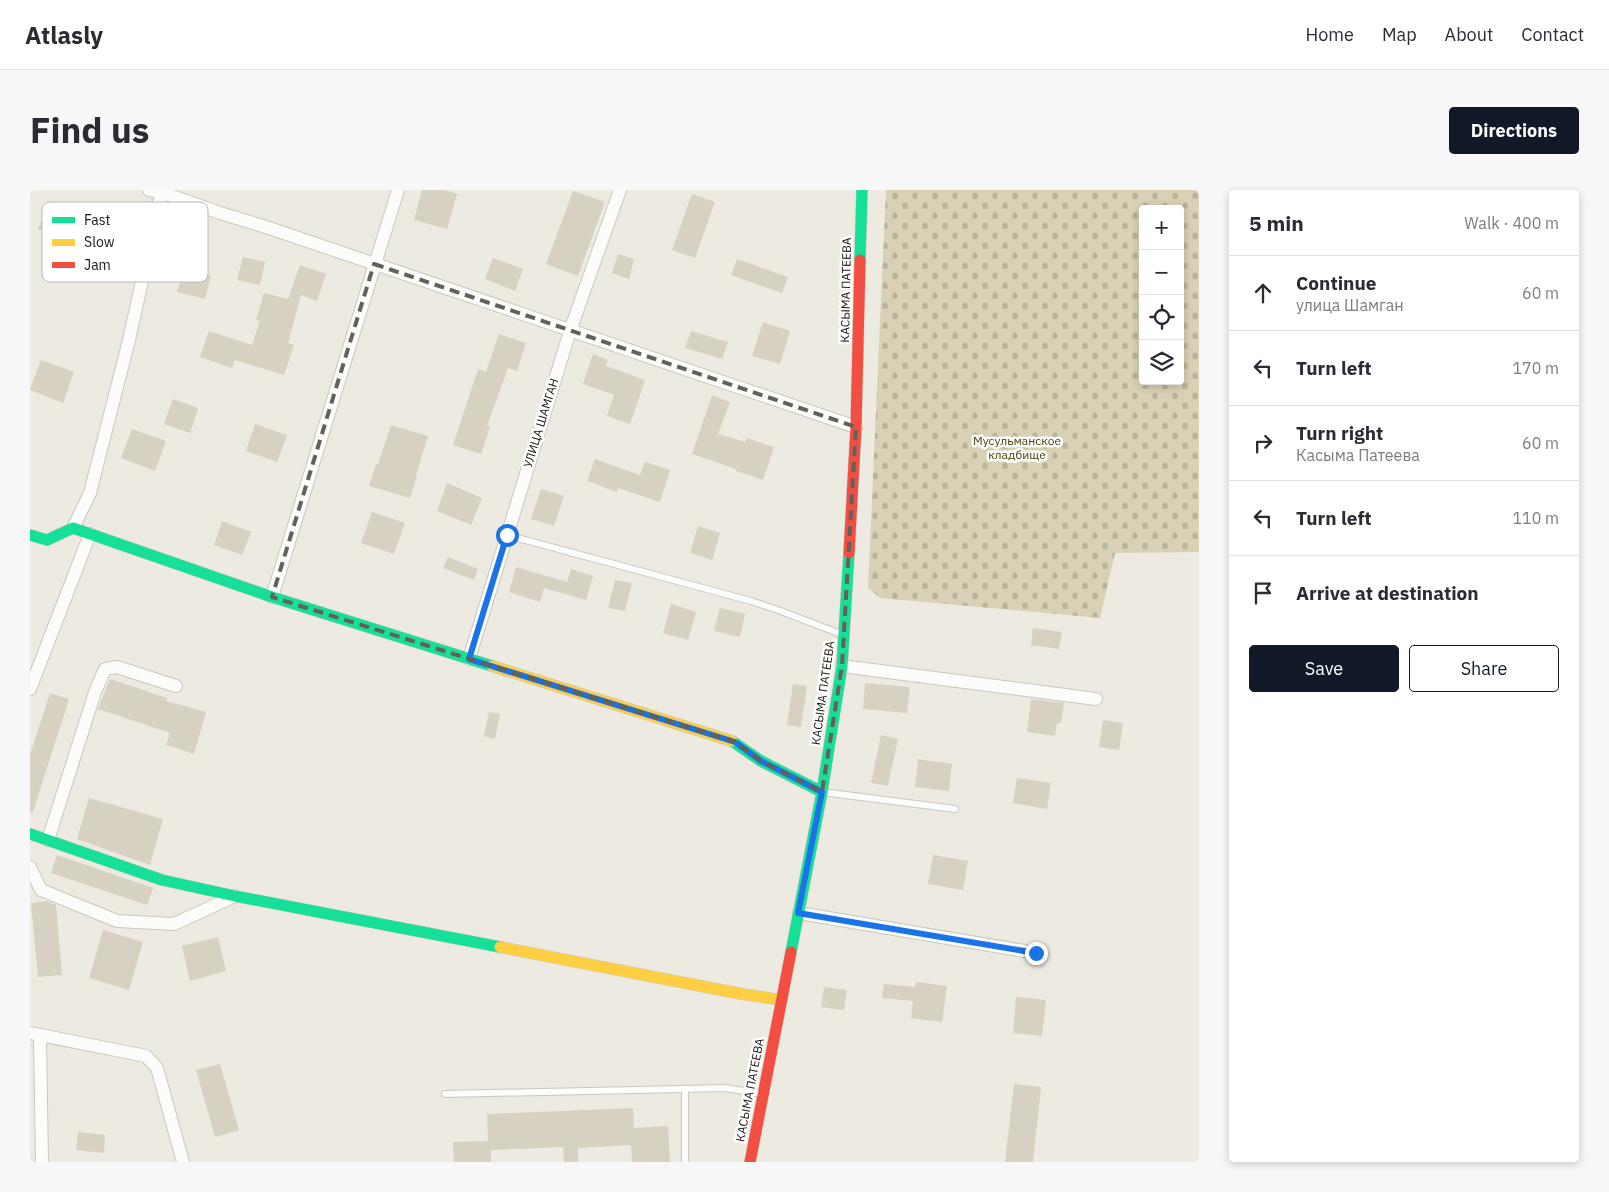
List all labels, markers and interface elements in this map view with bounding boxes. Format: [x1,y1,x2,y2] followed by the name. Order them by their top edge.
[25,19,103,51] text: Atlasly
[1306,23,1354,46] text: Home
[1382,23,1417,46] text: Map
[1445,23,1493,46] text: About
[1521,23,1584,46] text: Contact
[30,107,149,153] text: Find us
[1449,107,1579,154] button: Directions
[42,202,208,282] legend
[1139,205,1184,385] map controls
[1139,205,1184,250] button: +
[1249,209,1304,237] text: 5 min
[84,211,110,229] text: Fast
[1464,213,1559,233] text: Walk · 400 m
[84,233,115,251] text: Slow
[837,237,854,343] street label: КАСЫМА ПАТЕЕВА
[1139,250,1184,295] button: −
[84,256,111,274] text: Jam
[1296,271,1376,295] text: Continue
[1249,279,1277,307] icon: ahead
[1522,283,1559,303] text: 60 m
[1139,295,1184,340] button: locate
[1296,295,1404,315] text: улица Шамган
[1139,340,1184,385] button: layers
[1249,354,1277,382] icon: left
[1296,356,1372,380] text: Turn left
[1512,358,1559,378] text: 170 m
[520,376,561,469] street label: УЛИЦА ШАМГАН
[1296,421,1383,445] text: Turn right
[1249,429,1277,457] icon: right
[973,433,1061,462] park label: Мусульманское кладбище
[1522,433,1559,453] text: 60 m
[1296,445,1420,465] text: Касыма Патеева
[1249,504,1277,532] icon: left
[1296,506,1372,530] text: Turn left
[1512,508,1559,528] text: 110 m
[496,524,519,547] route start
[1249,579,1277,607] icon: arrive
[1296,581,1479,605] text: Arrive at destination
[808,640,837,746] street label: КАСЫМА ПАТЕЕВА
[1249,645,1399,692] button: Save
[1409,645,1559,692] button: Share
[1025,942,1048,965] route end
[732,1037,767,1143] street label: КАСЫМА ПАТЕЕВА

